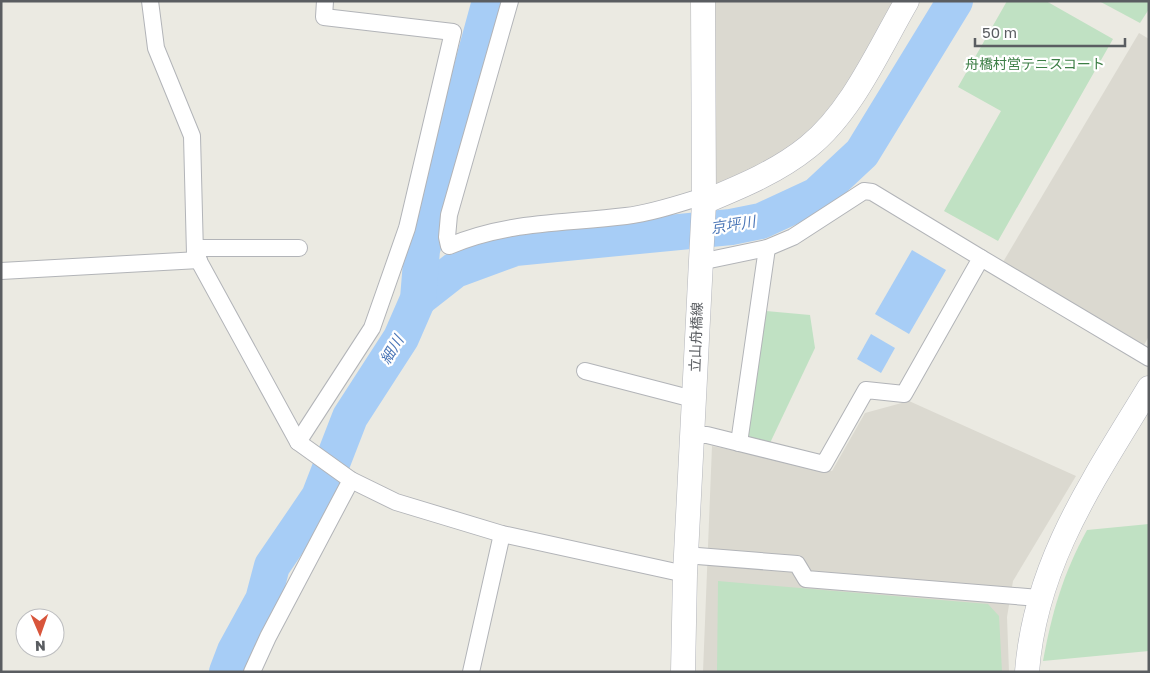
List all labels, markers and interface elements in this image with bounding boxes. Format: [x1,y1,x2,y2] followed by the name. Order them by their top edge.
[975,15,1125,47] scale bar
[982,23,1017,41] text: 50 m
[965,55,1105,72] park label: 舟橋村営テニスコート
[709,211,758,236] water label: 京坪川
[686,302,705,372] street label: 立山舟橋線
[376,330,408,367] water label: 細川
[15,608,65,658] north arrow
[35,638,46,655] text: N

